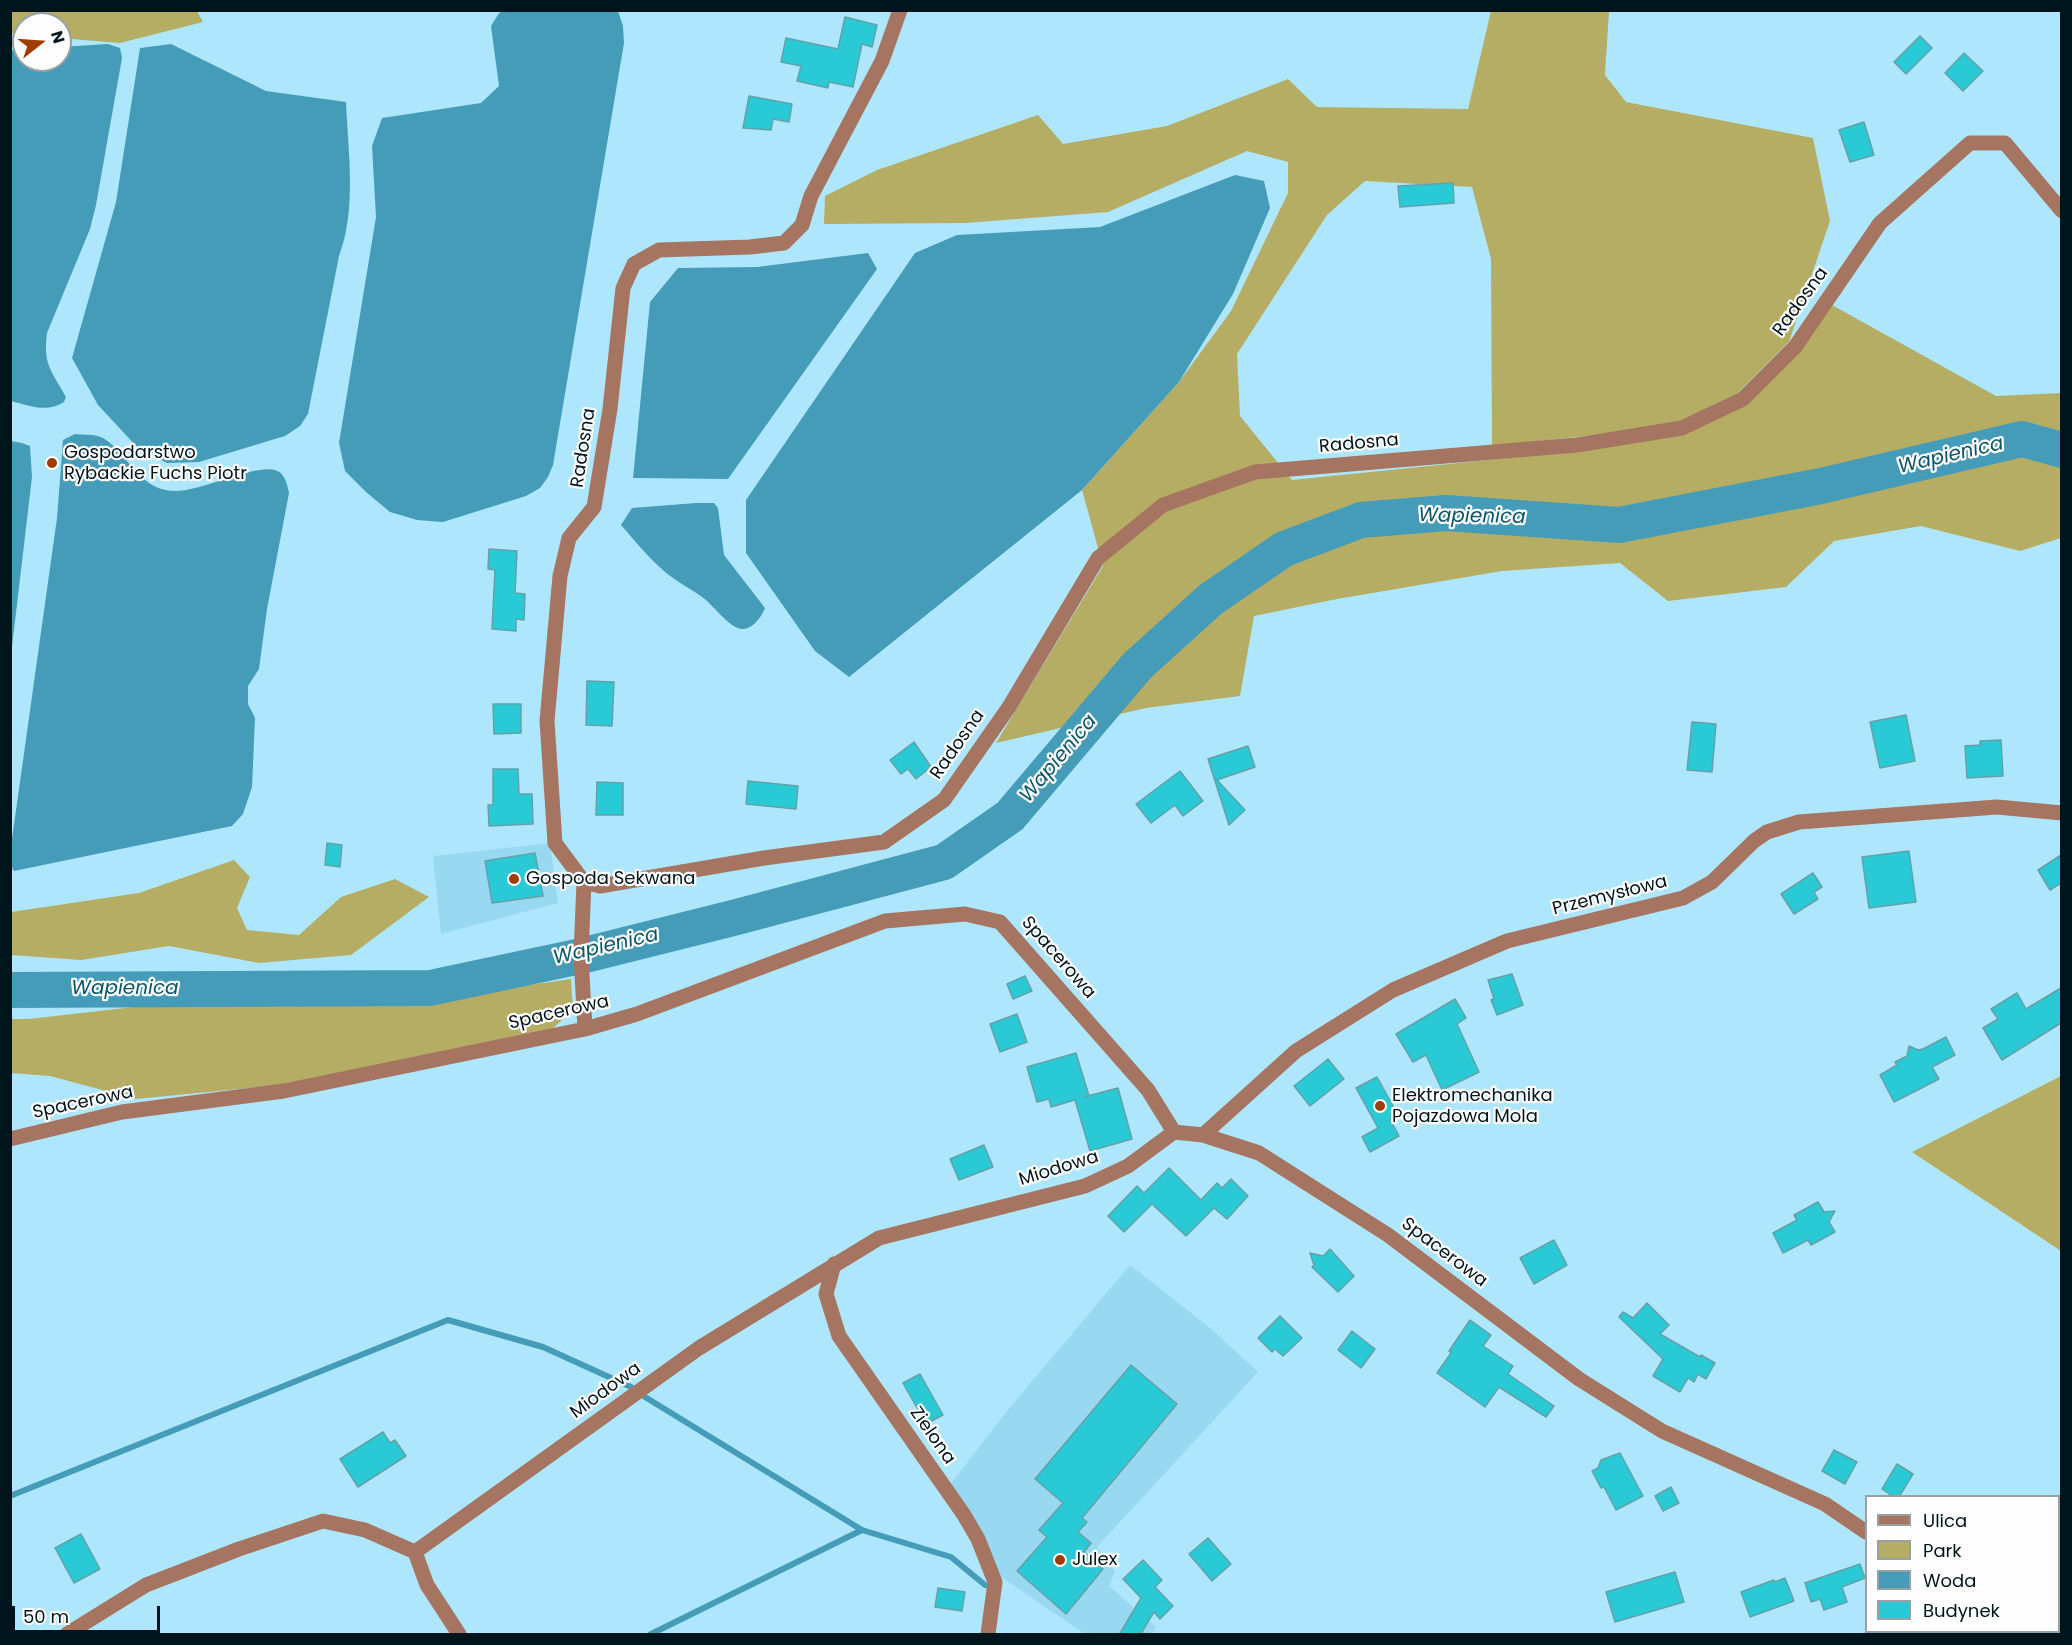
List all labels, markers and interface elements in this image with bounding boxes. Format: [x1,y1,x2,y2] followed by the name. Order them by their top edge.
[12,12,72,72] north arrow
[45,28,71,46] text: N
[1769,263,1833,341] street label: Radosna
[567,407,601,489] street label: Radosna
[1318,430,1400,458] street label: Radosna
[1896,432,2006,480] water label: Wapienica
[64,442,247,484] place label: Gospodarstwo Rybackie Fuchs Piotr
[45,456,59,470] marker: Gospodarstwo Rybackie Fuchs Piotr
[1418,504,1526,530] water label: Wapienica
[926,706,990,784] street label: Radosna
[1015,710,1103,808] water label: Wapienica
[526,868,695,890] place label: Gospoda Sekwana
[1550,871,1670,921] street label: Przemysłowa
[507,872,521,886] marker: Gospoda Sekwana
[1016,912,1100,1004] street label: Spacerowa
[551,923,661,971] water label: Wapienica
[71,977,179,1001] water label: Wapienica
[507,991,611,1035] street label: Spacerowa
[31,1082,135,1124] street label: Spacerowa
[1392,1085,1553,1128] place label: Elektromechanika Pojazdowa Mola
[1373,1099,1387,1113] marker: Elektromechanika Pojazdowa Mola
[1017,1147,1101,1191] street label: Miodowa
[1397,1214,1491,1292] street label: Spacerowa
[566,1358,646,1424] street label: Miodowa
[905,1403,959,1469] street label: Zielona
[1865,1495,2060,1633] legend
[1923,1508,1967,1533] text: Ulica
[1923,1538,1962,1563] text: Park
[1072,1549,1117,1571] place label: Julex
[1053,1553,1067,1567] marker: Julex
[1923,1568,1976,1593] text: Woda
[15,1594,164,1632] scale bar
[1923,1598,2000,1623] text: Budynek
[23,1604,69,1629] text: 50 m

